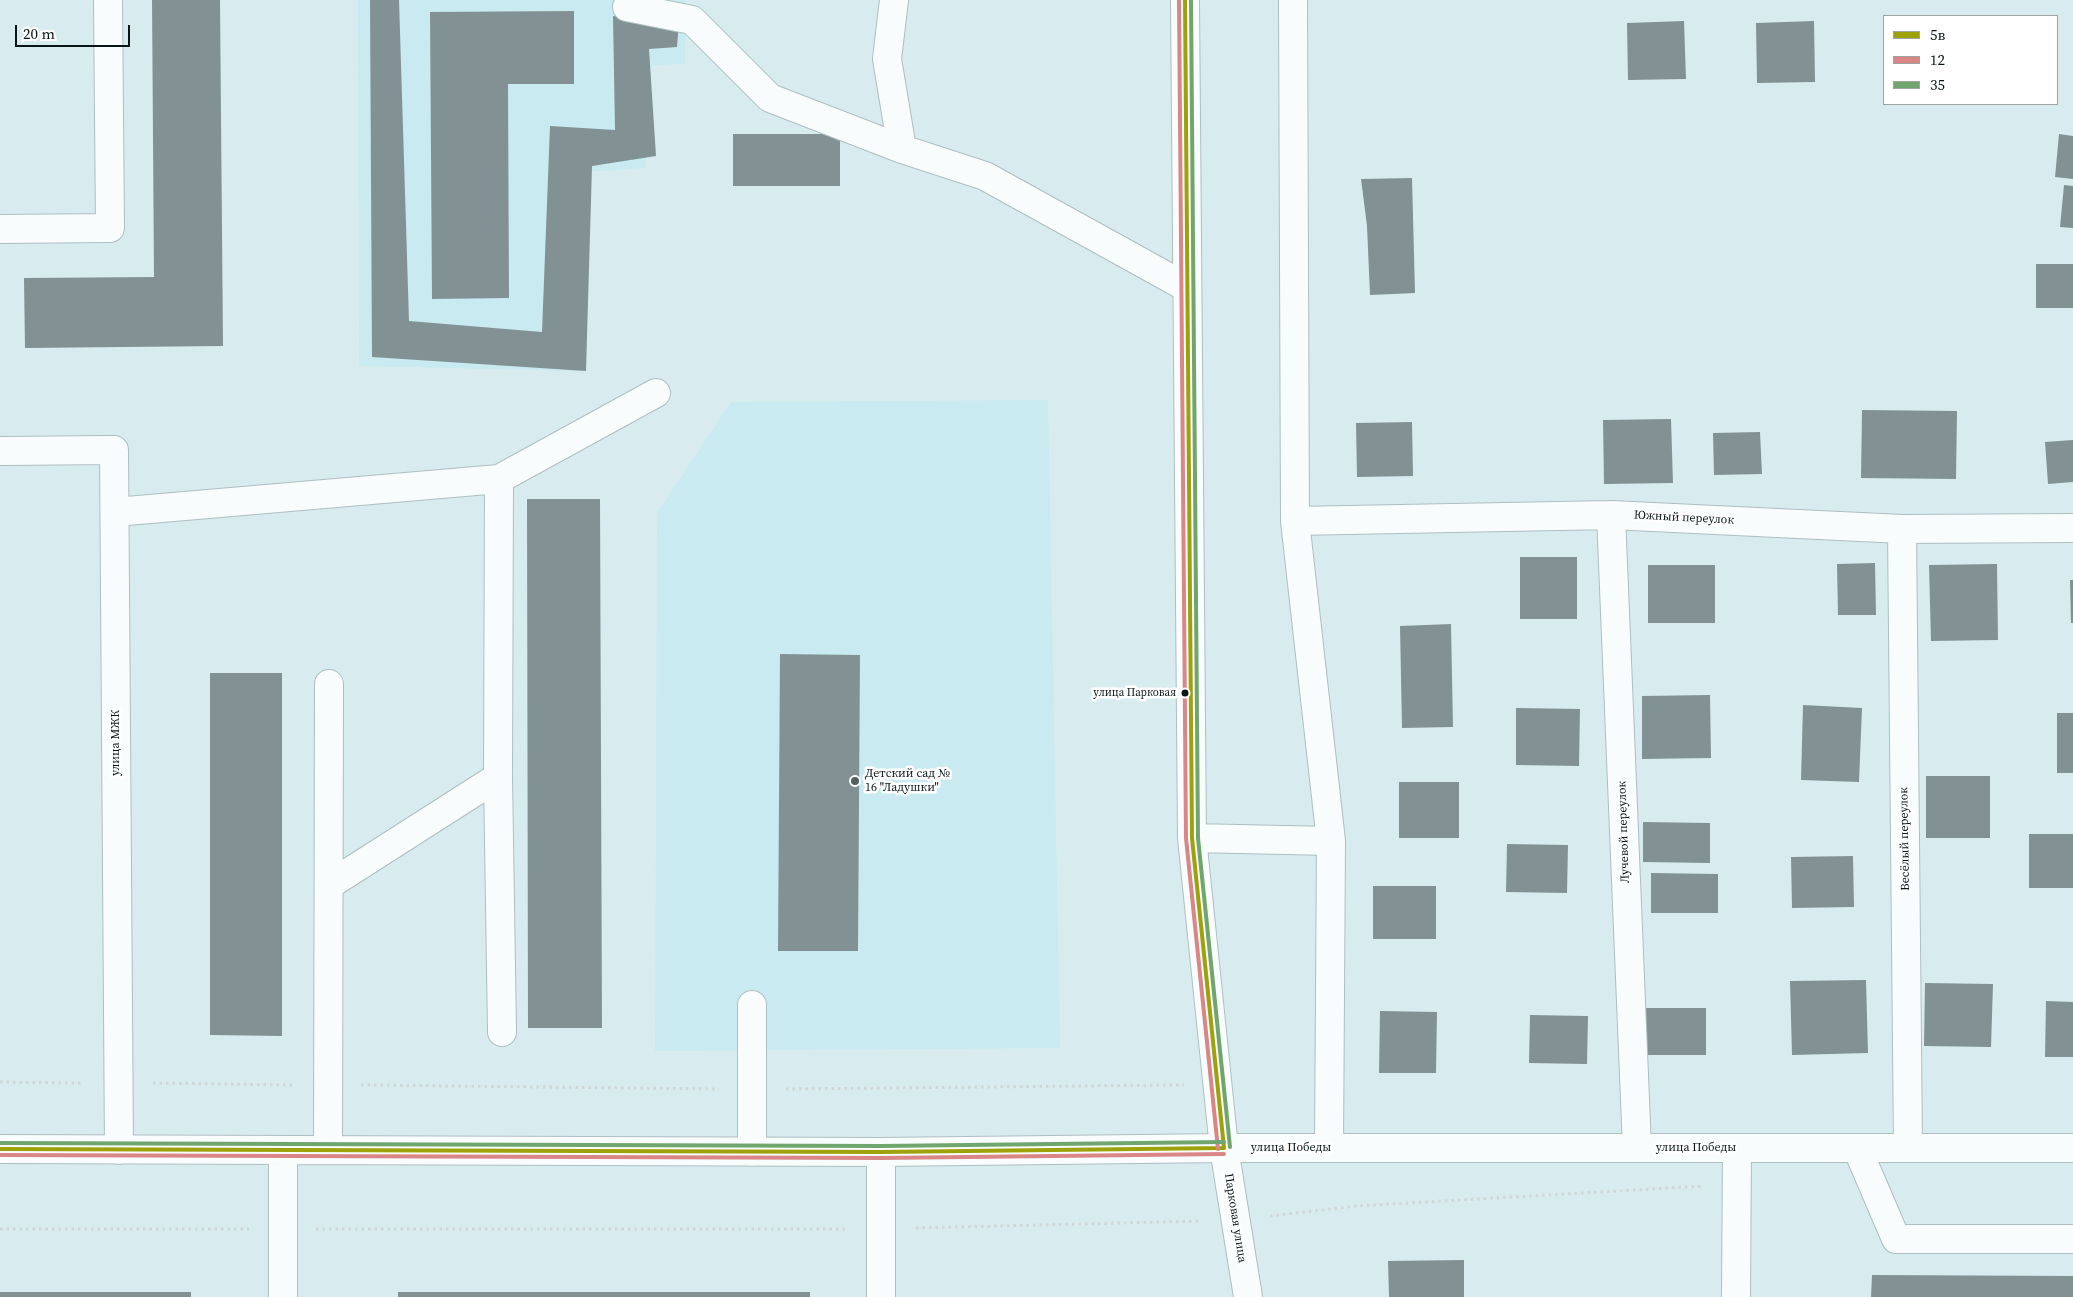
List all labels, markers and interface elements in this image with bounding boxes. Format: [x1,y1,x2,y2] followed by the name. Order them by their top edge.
[18,15,132,47] scale bar
[1883,15,2058,105] legend
[23,23,55,44] text: 20 m
[1930,24,1945,45] text: 5в
[1930,49,1945,70] text: 12
[1930,74,1945,95] text: 35
[1634,508,1734,528] street label: Южный переулок
[1093,686,1176,700] place label: улица Парковая
[1180,688,1190,698] marker: улица Парковая
[109,710,123,776] street label: улица МЖК
[865,767,950,795] place label: Детский сад № 16 "Ладушки"
[849,775,861,787] marker: Детский сад № 16 "Ладушки"
[1615,781,1633,883] street label: Лучевой переулок
[1897,787,1913,891] street label: Весёлый переулок
[1251,1141,1331,1155] street label: улица Победы
[1656,1141,1736,1155] street label: улица Победы
[1221,1172,1249,1264] street label: Парковая улица

